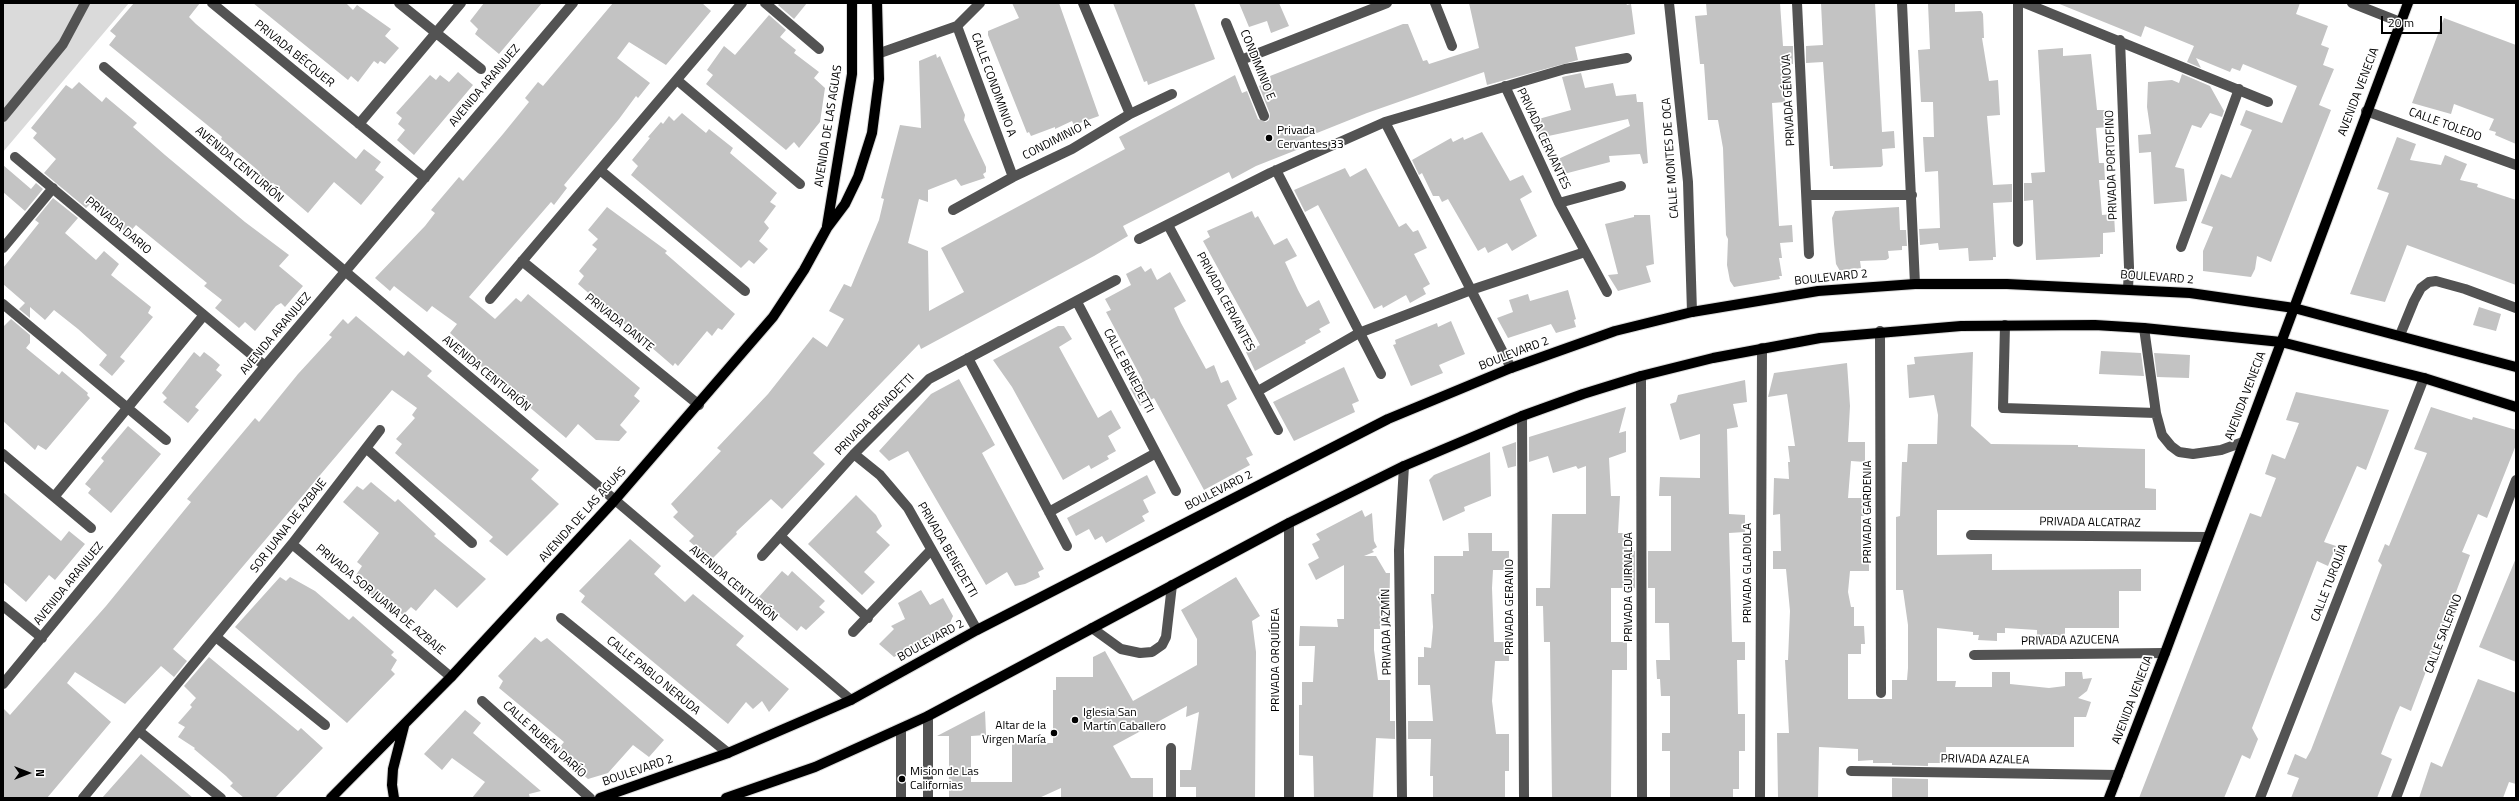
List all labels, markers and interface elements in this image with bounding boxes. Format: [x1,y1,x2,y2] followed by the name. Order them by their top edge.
[2383,8,2444,34] scale bar
[2388,13,2414,32] text: 20 m
[251,17,337,91] street label: PRIVADA BÉCQUER
[1236,28,1278,102] street label: CONDIMINIO E
[968,31,1018,139] street label: CALLE CONDIMINIO A
[446,42,524,130] street label: AVENIDA ARANJUEZ
[2335,46,2383,138] street label: AVENIDA VENECIA
[1779,54,1799,146] street label: PRIVADA GÉNOVA
[812,64,846,188] street label: AVENIDA DE LAS AGUAS
[1513,86,1573,192] street label: PRIVADA CERVANTES
[1660,97,1682,219] street label: CALLE MONTES DE OCA
[2407,105,2483,145] street label: CALLE TOLEDO
[2103,110,2121,220] street label: PRIVADA PORTOFINO
[1020,117,1094,163] street label: CONDIMINIO A
[192,124,286,206] street label: AVENIDA CENTURIÓN
[1277,124,1344,152] place label: Privada Cervantes 33
[1264,133,1274,143] marker: Privada Cervantes 33
[82,194,154,258] street label: PRIVADA DARIO
[1193,250,1257,354] street label: PRIVADA CERVANTES
[1794,267,1868,289] street label: BOULEVARD 2
[2120,268,2194,288] street label: BOULEVARD 2
[237,290,315,378] street label: AVENIDA ARANJUEZ
[582,291,656,355] street label: PRIVADA DANTE
[1100,326,1156,416] street label: CALLE BENEDETTI
[439,333,533,415] street label: AVENIDA CENTURIÓN
[1477,334,1551,374] street label: BOULEVARD 2
[2222,350,2270,442] street label: AVENIDA VENECIA
[832,371,918,459] street label: PRIVADA BENADETTI
[1861,460,1875,564] street label: PRIVADA GARDENIA
[536,464,630,566] street label: AVENIDA DE LAS AGUAS
[1183,468,1255,514] street label: BOULEVARD 2
[248,476,330,576] street label: SOR JUANA DE AZBAJE
[914,500,980,600] street label: PRIVADA BENEDETTI
[2039,515,2141,531] street label: PRIVADA ALCATRAZ
[1741,523,1755,623] street label: PRIVADA GLADIOLA
[1622,532,1636,642] street label: PRIVADA GUIRNALDA
[31,540,107,628] street label: AVENIDA ARANJUEZ
[312,542,448,658] street label: PRIVADA SOR JUANA DE AZBAJE
[2309,542,2351,624] street label: CALLE TURQUÍA
[686,543,780,625] street label: AVENIDA CENTURIÓN
[1503,559,1517,655] street label: PRIVADA GERANIO
[1379,588,1395,676] street label: PRIVADA JAZMÍN
[2422,592,2466,676] street label: CALLE SALERNO
[1269,608,1283,712] street label: PRIVADA ORQUÍDEA
[895,617,967,665] street label: BOULEVARD 2
[2021,633,2119,649] street label: PRIVADA AZUCENA
[603,634,703,718] street label: CALLE PABLO NERUDA
[2109,654,2157,746] street label: AVENIDA VENECIA
[499,699,589,781] street label: CALLE RUBÉN DARÍO
[1083,706,1166,734] place label: Iglesia San Martín Caballero
[1070,715,1080,725] marker: Iglesia San Martín Caballero
[982,719,1046,747] place label: Altar de la Virgen María
[1049,728,1059,738] marker: Altar de la Virgen María
[601,752,675,790] street label: BOULEVARD 2
[1940,752,2030,768] street label: PRIVADA AZALEA
[8,753,48,793] north arrow
[910,765,979,793] place label: Mision de Las Californias
[32,769,48,777] text: N
[897,774,907,784] marker: Mision de Las Californias

